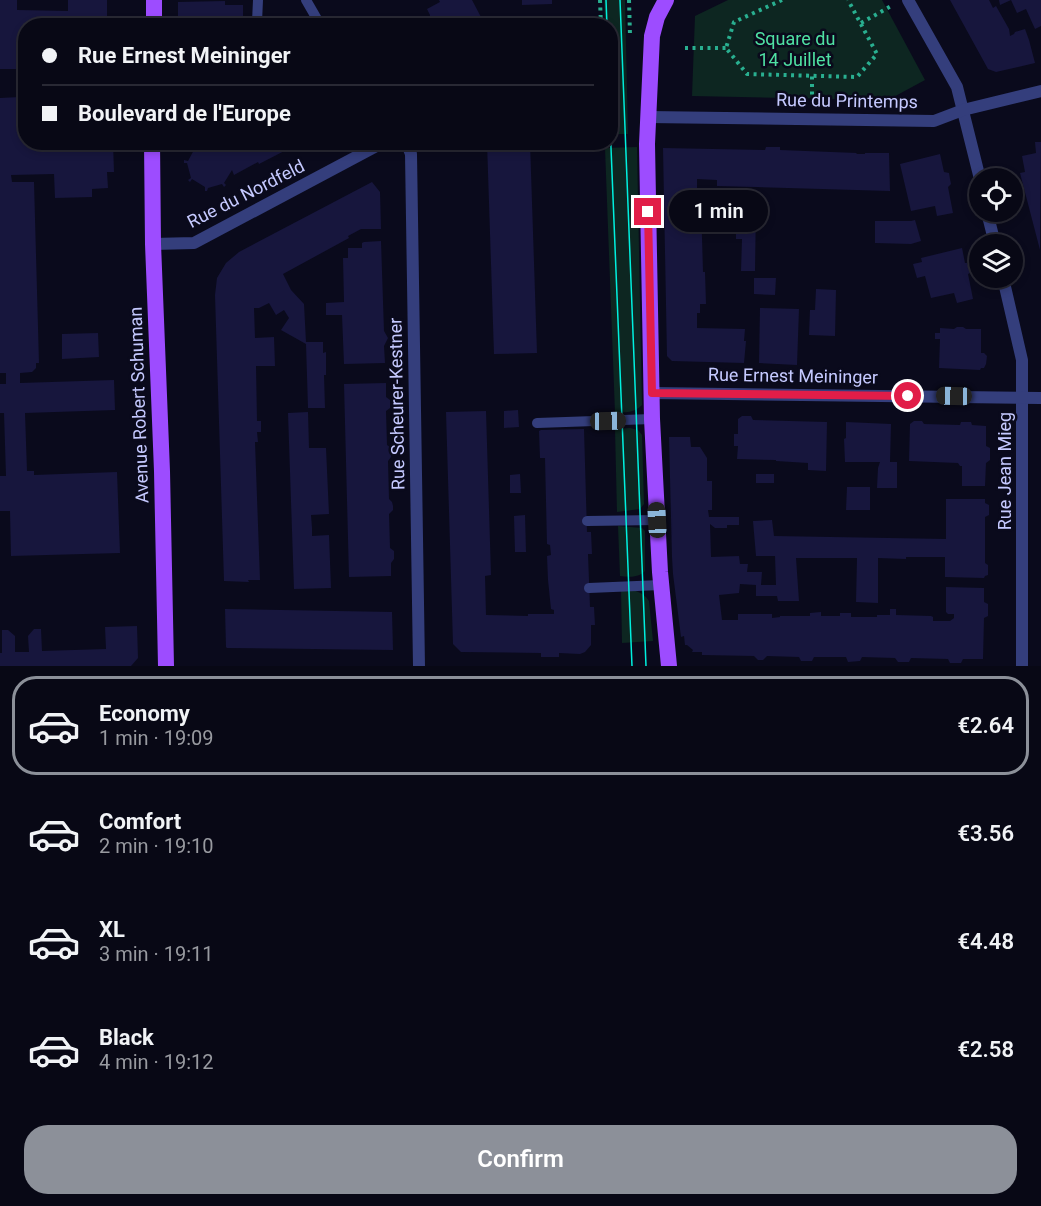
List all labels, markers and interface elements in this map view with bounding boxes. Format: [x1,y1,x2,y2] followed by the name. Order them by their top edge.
[755,28,835,70] park label: Square du 14 Juillet
[78,43,291,68] text: Rue Ernest Meininger
[776,89,918,112] street label: Rue du Printemps
[78,101,291,126] text: Boulevard de l'Europe
[184,155,308,232] street label: Rue du Nordfeld
[969,168,1023,288] map controls
[969,168,1023,222] button: locate
[669,191,768,233] callout: 1 min
[634,198,661,225] route end
[693,199,744,223] text: 1 min
[969,234,1023,288] button: layers
[125,306,152,504] street label: Avenue Robert Schuman
[384,318,409,490] street label: Rue Scheurer-Kestner
[708,364,878,387] street label: Rue Ernest Meininger
[894,382,921,409] route start
[936,387,972,405] car
[590,412,626,430] car
[994,412,1015,530] street label: Rue Jean Mieg
[647,502,667,538] car
[27,699,81,753] icon: car
[99,701,190,726] text: Economy
[957,713,1014,738] text: €2.64
[99,726,214,750] text: 1 min · 19:09
[27,807,81,861] icon: car
[99,809,181,834] text: Comfort
[957,821,1014,846] text: €3.56
[99,834,214,858] text: 2 min · 19:10
[27,915,81,969] icon: car
[99,917,125,942] text: XL
[957,929,1014,954] text: €4.48
[99,942,214,966] text: 3 min · 19:11
[27,1023,81,1077] icon: car
[99,1025,154,1050] text: Black
[957,1037,1014,1062] text: €2.58
[99,1050,214,1074] text: 4 min · 19:12
[24,1125,1017,1194] button: Confirm

